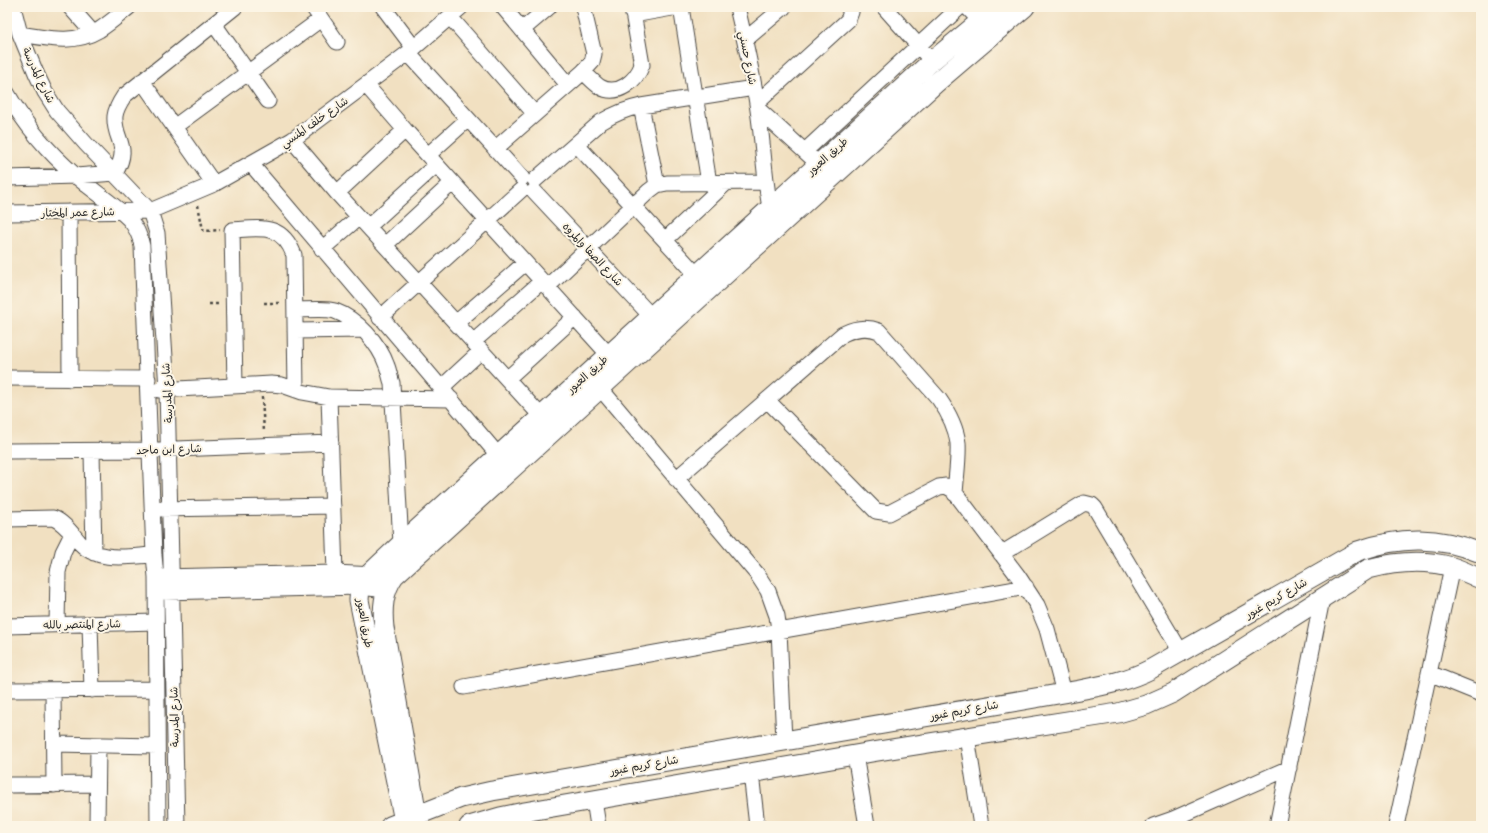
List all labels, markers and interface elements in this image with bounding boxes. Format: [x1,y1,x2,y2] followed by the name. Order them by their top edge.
[732,30,759,87] street label: شارع حسني
[18,45,58,106] street label: شارع المدرسة
[278,94,353,154] street label: شارع خلف المنسي
[804,135,851,179] street label: طريق العبور
[40,205,115,222] street label: شارع عمر المختار
[558,220,625,290] street label: شارع الصفا والمروه
[564,353,611,397] street label: طريق العبور
[159,362,178,423] street label: شارع المدرسة
[136,442,202,459] street label: شارع ابن ماجد
[1242,576,1310,624] street label: شارع كريم غبور
[353,596,375,649] street label: طريق العبور
[43,617,121,634] street label: شارع المنتصر بالله
[167,687,184,747] street label: شارع المدرسة
[928,698,1000,725] street label: شارع كريم غبور
[608,753,680,780] street label: شارع كريم غبور

